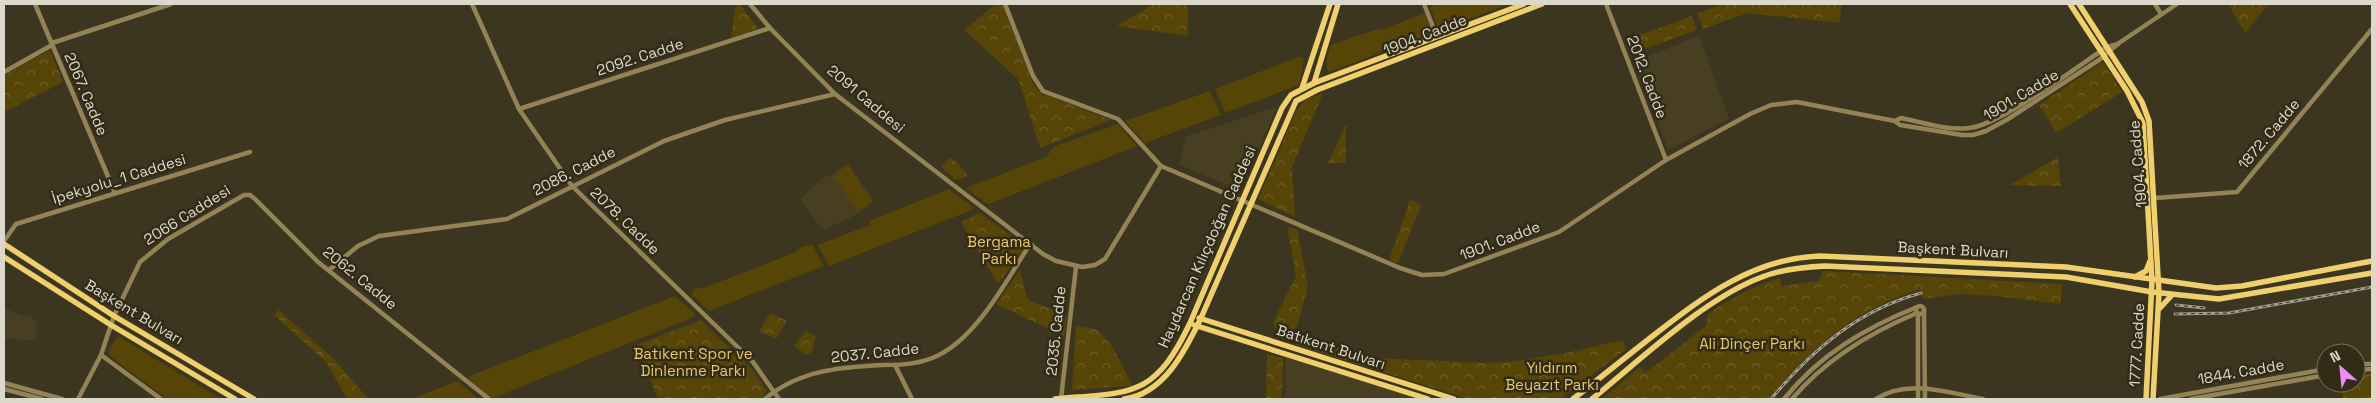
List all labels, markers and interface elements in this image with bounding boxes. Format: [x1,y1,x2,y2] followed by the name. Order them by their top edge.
[1380,10,1469,59] street label: 1904. Cadde
[1623,33,1672,121] street label: 2012. Cadde
[594,34,686,80] street label: 2092. Cadde
[60,49,113,138] street label: 2067. Cadde
[824,61,909,137] street label: 2091 Caddesi
[1980,65,2062,125] street label: 1901. Cadde
[2234,94,2304,173] street label: 1872. Cadde
[2124,119,2151,209] street label: 1904. Cadde
[529,141,619,200] street label: 2086. Cadde
[1153,143,1260,351] street label: Haydarcan Kılıçdoğan Caddesi
[50,149,188,208] street label: İpekyolu_1 Caddesi
[140,180,234,249] street label: 2066 Caddesi
[587,183,664,259] street label: 2078. Cadde
[1457,216,1543,265] street label: 1901. Cadde
[967,232,1031,268] park label: Bergama Parkı
[1897,237,2009,262] street label: Başkent Bulvarı
[319,242,401,313] street label: 2062. Cadde
[82,275,187,348] street label: Başkent Bulvarı
[1041,285,1070,377] street label: 2035. Cadde
[2125,302,2148,387] street label: 1777. Cadde
[1274,320,1388,373] street label: Batıkent Bulvarı
[1699,334,1805,353] park label: Ali Dinçer Parkı
[830,338,920,367] street label: 2037. Cadde
[2316,343,2366,393] north arrow
[633,344,753,380] park label: Batıkent Spor ve Dinlenme Parkı
[2327,346,2343,367] text: N
[2196,355,2286,388] street label: 1844. Cadde
[1505,358,1599,394] park label: Yıldırım Beyazıt Parkı

